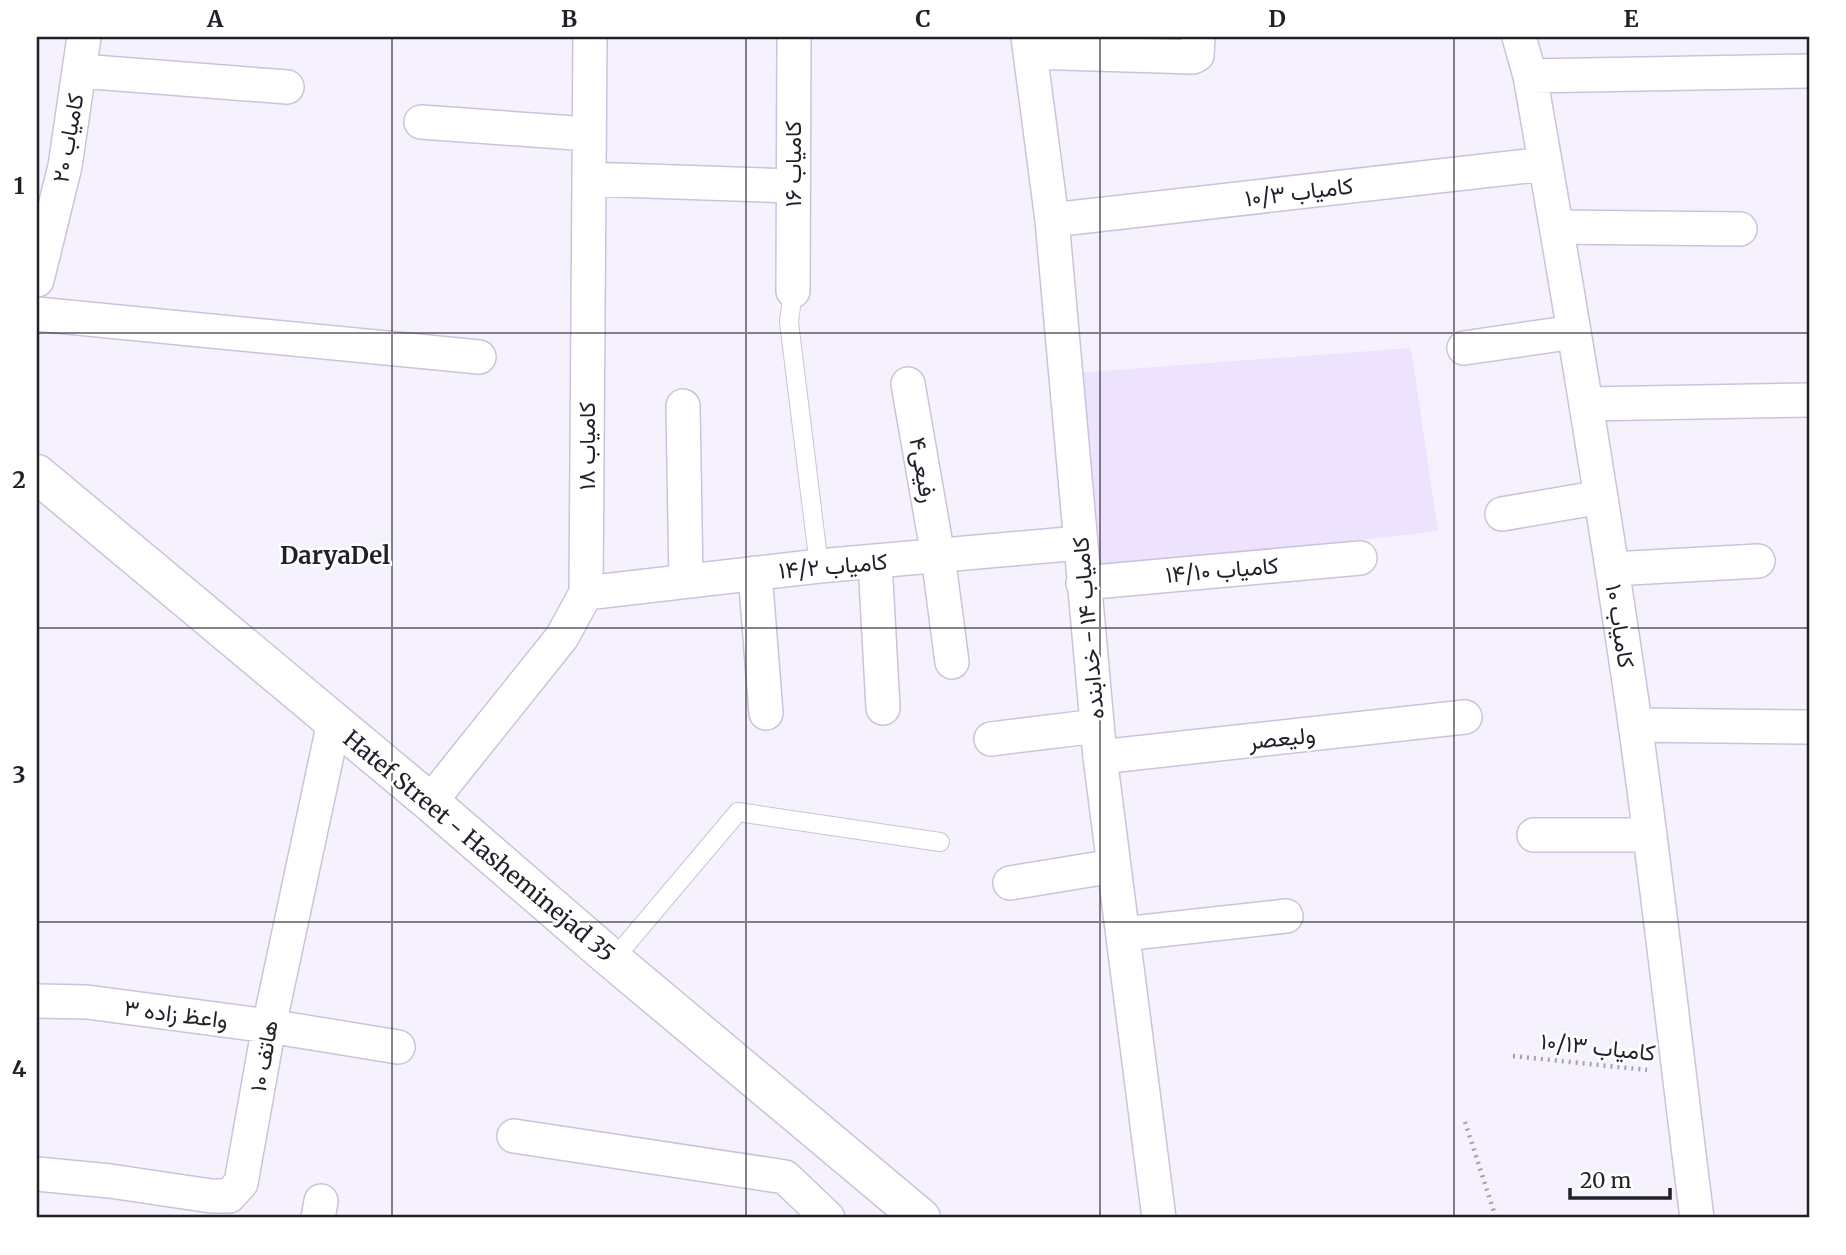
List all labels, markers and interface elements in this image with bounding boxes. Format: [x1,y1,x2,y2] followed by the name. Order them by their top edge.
[206,4,224,33] text: A
[561,4,577,33] text: B
[915,4,931,33] text: C
[1268,4,1286,33] text: D
[1623,4,1639,33] text: E
[45,91,90,185] street label: کامیاب ۲۰
[778,121,807,207] street label: کامیاب ۱۶
[1243,170,1355,213] street label: کامیاب ۱۰/۳
[14,171,25,200] text: 1
[572,402,601,490] street label: کامیاب ۱۸
[902,435,944,505] street label: رفیعی۴
[12,465,26,494] text: 2
[1065,536,1110,720] street label: کامیاب ۱۴ - خدابنده
[280,540,390,571] district label: DaryaDel
[777,546,889,585] street label: کامیاب ۱۴/۲
[1164,550,1280,589] street label: کامیاب ۱۴/۱۰
[1600,582,1641,670] street label: کامیاب ۱۰
[1246,720,1317,757] street label: ولیعصر
[338,724,621,968] street label: Hatef Street - Hasheminejad 35
[12,760,26,789] text: 3
[122,993,230,1035] street label: واعظ زاده ۳
[243,1018,284,1094] street label: هاتف ۱۰
[1539,1026,1657,1067] street label: کامیاب ۱۰/۱۳
[12,1054,27,1083] text: 4
[1570,1157,1669,1201] scale bar
[1580,1167,1632,1194] text: 20 m

